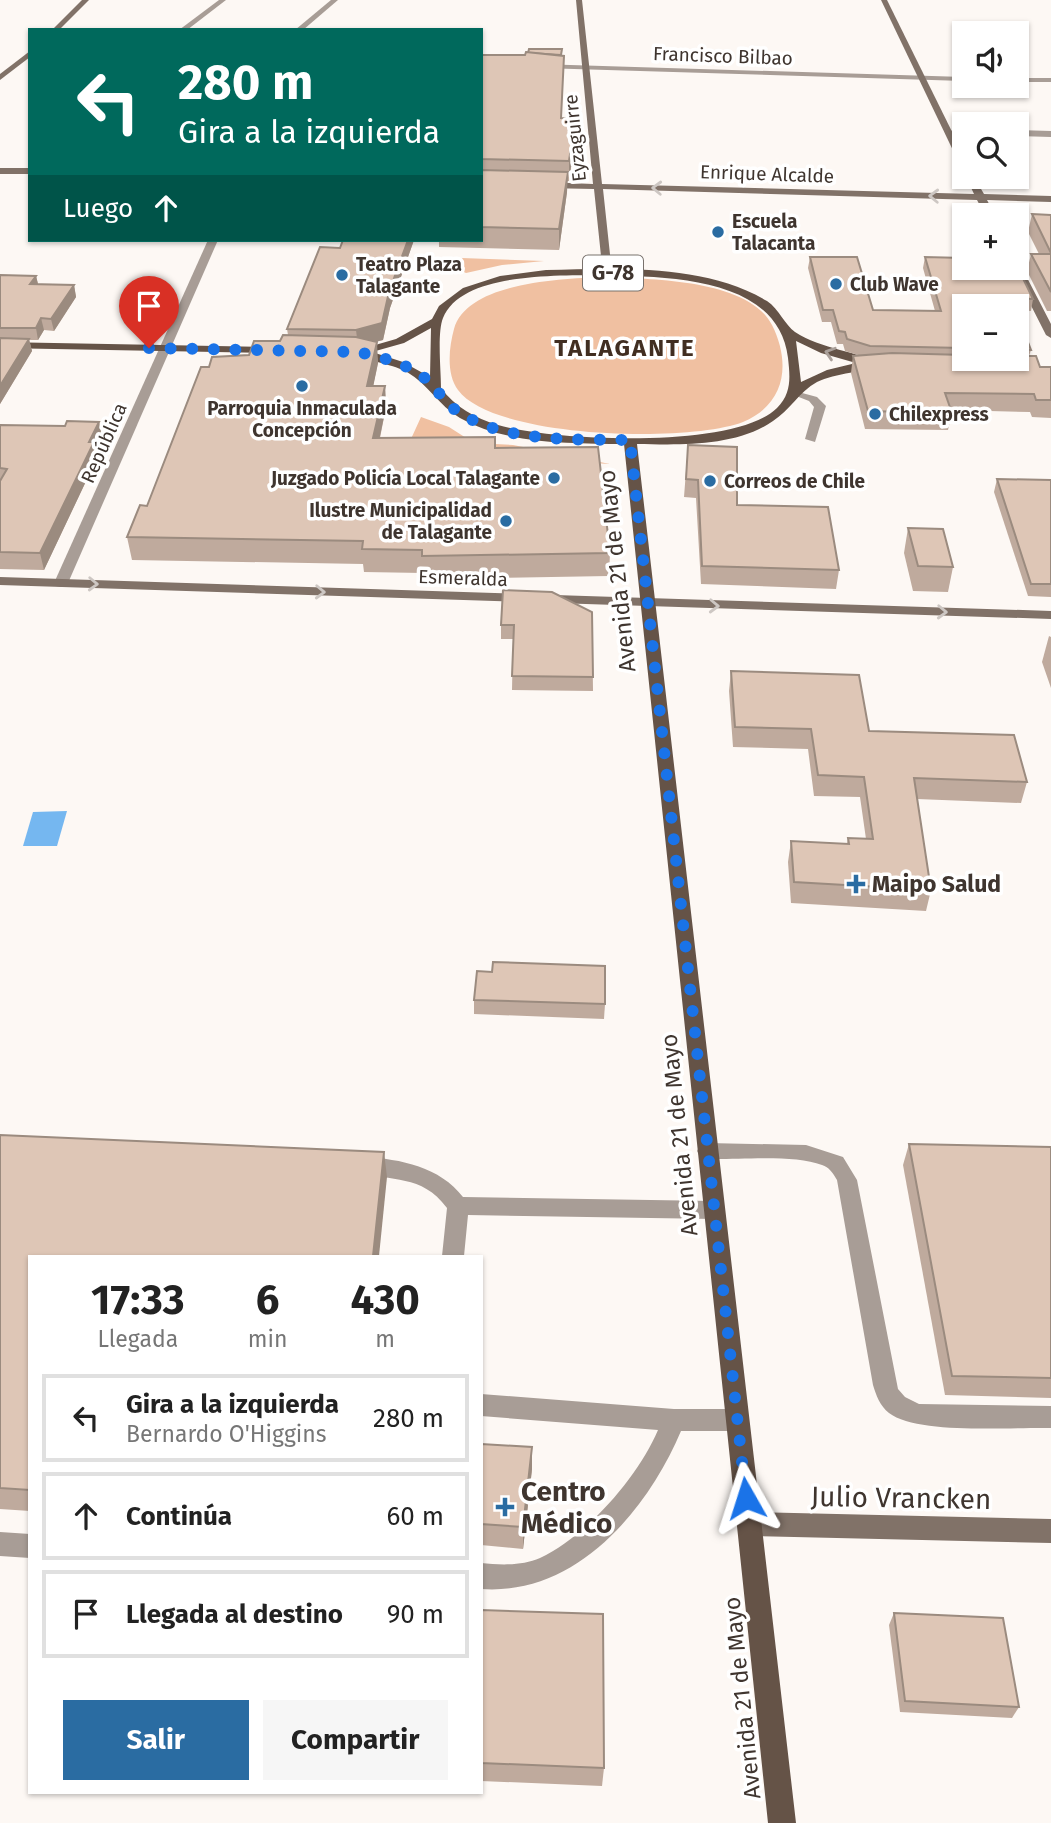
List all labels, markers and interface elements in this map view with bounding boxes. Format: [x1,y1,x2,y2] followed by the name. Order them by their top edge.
[952,21,1029,371] map controls
[952,21,1029,98] button: sound
[653,42,793,70] street label: Francisco Bilbao
[178,53,314,112] text: 280 m
[63,56,154,147] icon: left
[559,93,591,183] street label: Eyzaguirre
[952,112,1029,189] button: search
[178,113,440,151] text: Gira a la izquierda
[700,160,834,188] street label: Enrique Alcalde
[652,181,663,196] one-way arrow
[928,188,939,203] one-way arrow
[147,189,185,227] icon: ahead
[63,193,133,224] text: Luego
[952,203,1029,280] button: +
[732,210,815,255] place label: Escuela Talacanta
[710,224,726,240] marker: Escuela Talacanta
[356,253,462,298] place label: Teatro Plaza Talagante
[583,256,643,290] road number: G-78
[334,267,350,283] marker: Teatro Plaza Talagante
[850,273,939,296] place label: Club Wave
[119,276,179,348] pin
[828,276,844,292] marker: Club Wave
[130,287,168,325] icon: arrive
[952,294,1029,371] button: −
[554,334,696,362] district label: TALAGANTE
[825,346,837,361] one-way arrow
[294,378,310,394] marker: Parroquia Inmaculada Concepción
[207,397,397,442] place label: Parroquia Inmaculada Concepción
[76,399,132,487] street label: República
[889,403,989,426] place label: Chilexpress
[867,406,883,422] marker: Chilexpress
[270,467,540,490] place label: Juzgado Policía Local Talagante
[592,468,642,674] street label: Avenida 21 de Mayo
[546,470,562,486] marker: Juzgado Policía Local Talagante
[724,470,865,493] place label: Correos de Chile
[702,473,718,489] marker: Correos de Chile
[309,499,492,544] place label: Ilustre Municipalidad de Talagante
[498,513,514,529] marker: Ilustre Municipalidad de Talagante
[418,565,508,591] street label: Esmeralda
[87,577,98,592] one-way arrow
[315,585,326,600] one-way arrow
[709,598,720,613] one-way arrow
[937,604,947,620] one-way arrow
[872,870,1001,898] place label: Maipo Salud
[846,874,866,894] marker: Maipo Salud
[654,1032,704,1238] street label: Avenida 21 de Mayo
[91,1275,185,1325] text: 17:33
[256,1275,279,1325] text: 6
[350,1275,420,1325] text: 430
[98,1325,178,1353] text: Llegada
[248,1325,287,1353] text: min
[375,1325,395,1353] text: m
[126,1389,339,1420] text: Gira a la izquierda
[67,1399,105,1437] icon: left
[373,1403,444,1434] text: 280 m
[126,1420,327,1448] text: Bernardo O'Higgins
[709,1461,783,1535] position arrow
[521,1475,612,1540] place label: Centro Médico
[810,1480,992,1516] street label: Julio Vrancken
[67,1497,105,1535] icon: ahead
[495,1497,515,1517] marker: Centro Médico
[126,1501,232,1532] text: Continúa
[386,1501,444,1532] text: 60 m
[67,1595,105,1633] icon: arrive
[717,1595,767,1801] street label: Avenida 21 de Mayo
[126,1599,343,1630] text: Llegada al destino
[387,1599,444,1630] text: 90 m
[63,1700,249,1780] button: Salir
[263,1700,448,1780] button: Compartir

